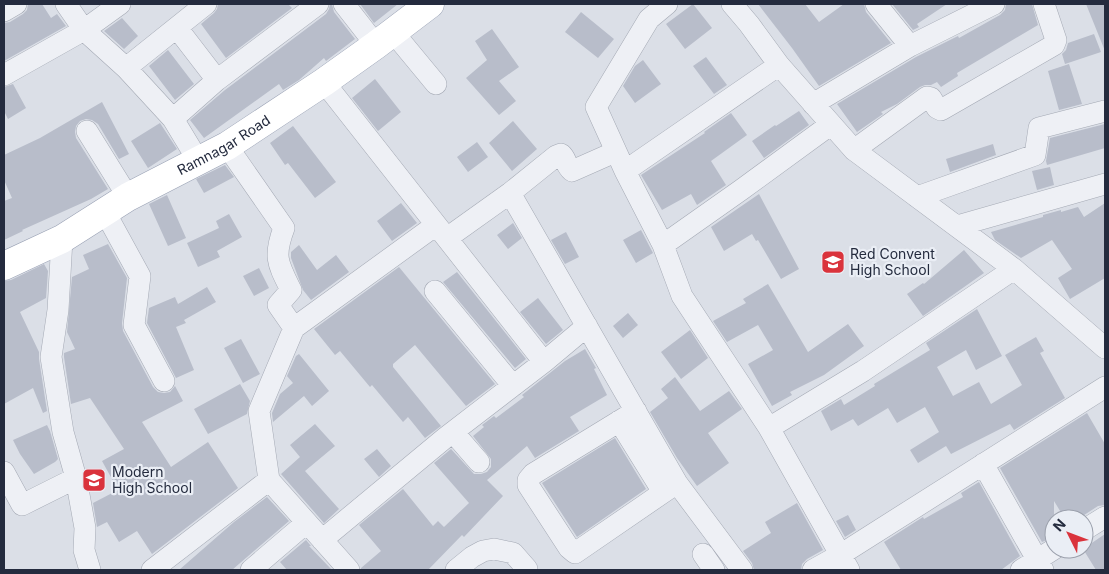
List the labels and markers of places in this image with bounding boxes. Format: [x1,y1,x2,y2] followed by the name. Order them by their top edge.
[850,245,935,278] place label: Red Convent High School
[820,249,846,275] school or university icon: Red Convent High School
[112,463,192,496] place label: Modern High School
[81,467,107,493] school or university icon: Modern High School

